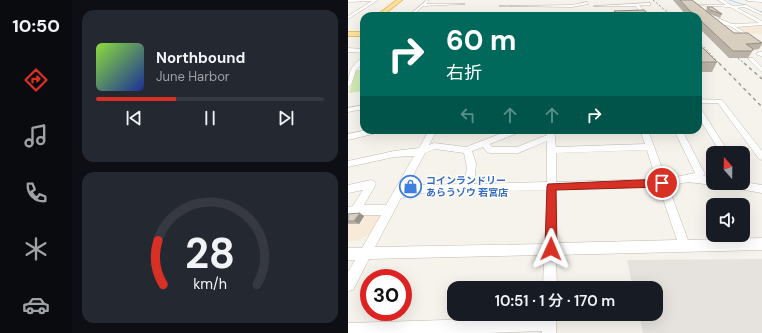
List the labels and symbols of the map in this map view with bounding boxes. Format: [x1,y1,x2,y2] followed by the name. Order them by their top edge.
[706,146,750,190] north arrow
[645,166,679,200] pin
[397,173,423,199] shop icon: コインランドリー あらうゾウ 若宮店
[426,174,508,199] place label: コインランドリー あらうゾウ 若宮店
[530,228,572,270] position arrow
[360,269,412,321] speed limit sign: 30

